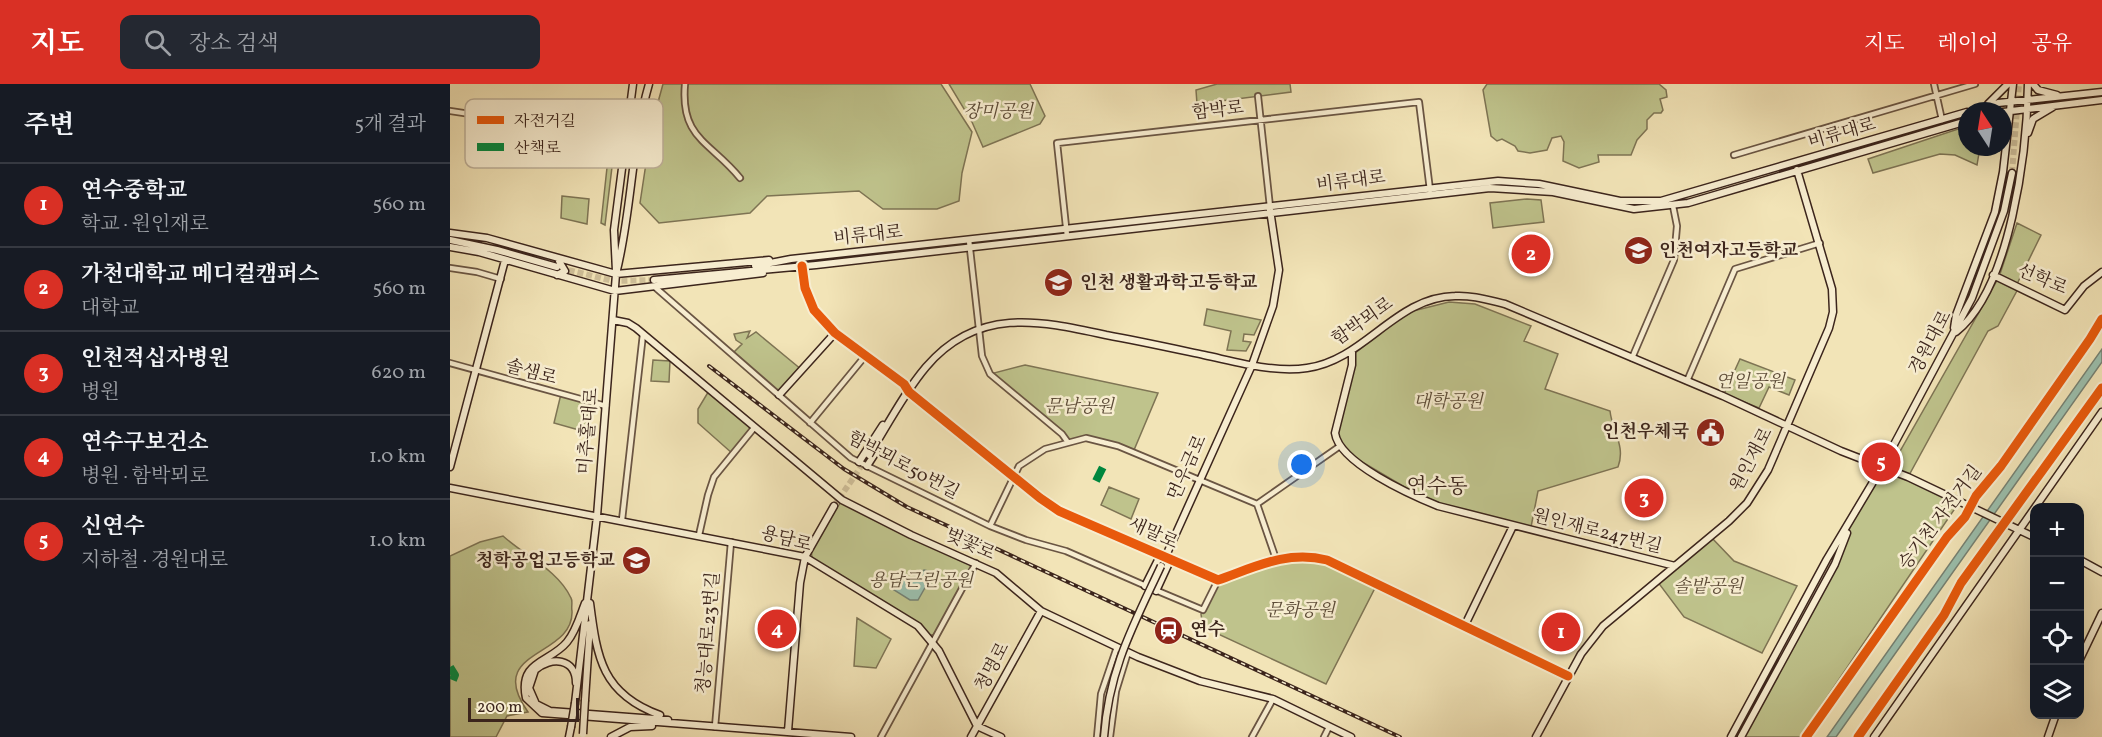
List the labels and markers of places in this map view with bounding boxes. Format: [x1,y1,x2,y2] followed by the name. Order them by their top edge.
[1512,232,1550,276] pin: 2
[1622,235,1654,267] school or university icon: 인천여자고등학교
[1659,239,1799,264] place label: 인천여자고등학교
[1043,267,1075,299] school or university icon: 인천 생활과학고등학교
[1080,271,1258,296] place label: 인천 생활과학고등학교
[1694,416,1726,448] public building icon: 인천우체국
[1602,420,1690,445] place label: 인천우체국
[1862,440,1900,484] pin: 5
[1624,476,1664,520] pin: 3
[620,545,652,577] school or university icon: 청학공업고등학교
[476,549,616,574] place label: 청학공업고등학교
[758,606,796,652] pin: 4
[1542,610,1580,654] pin: 1
[1153,614,1185,646] station icon: 연수
[1190,618,1225,643] place label: 연수

